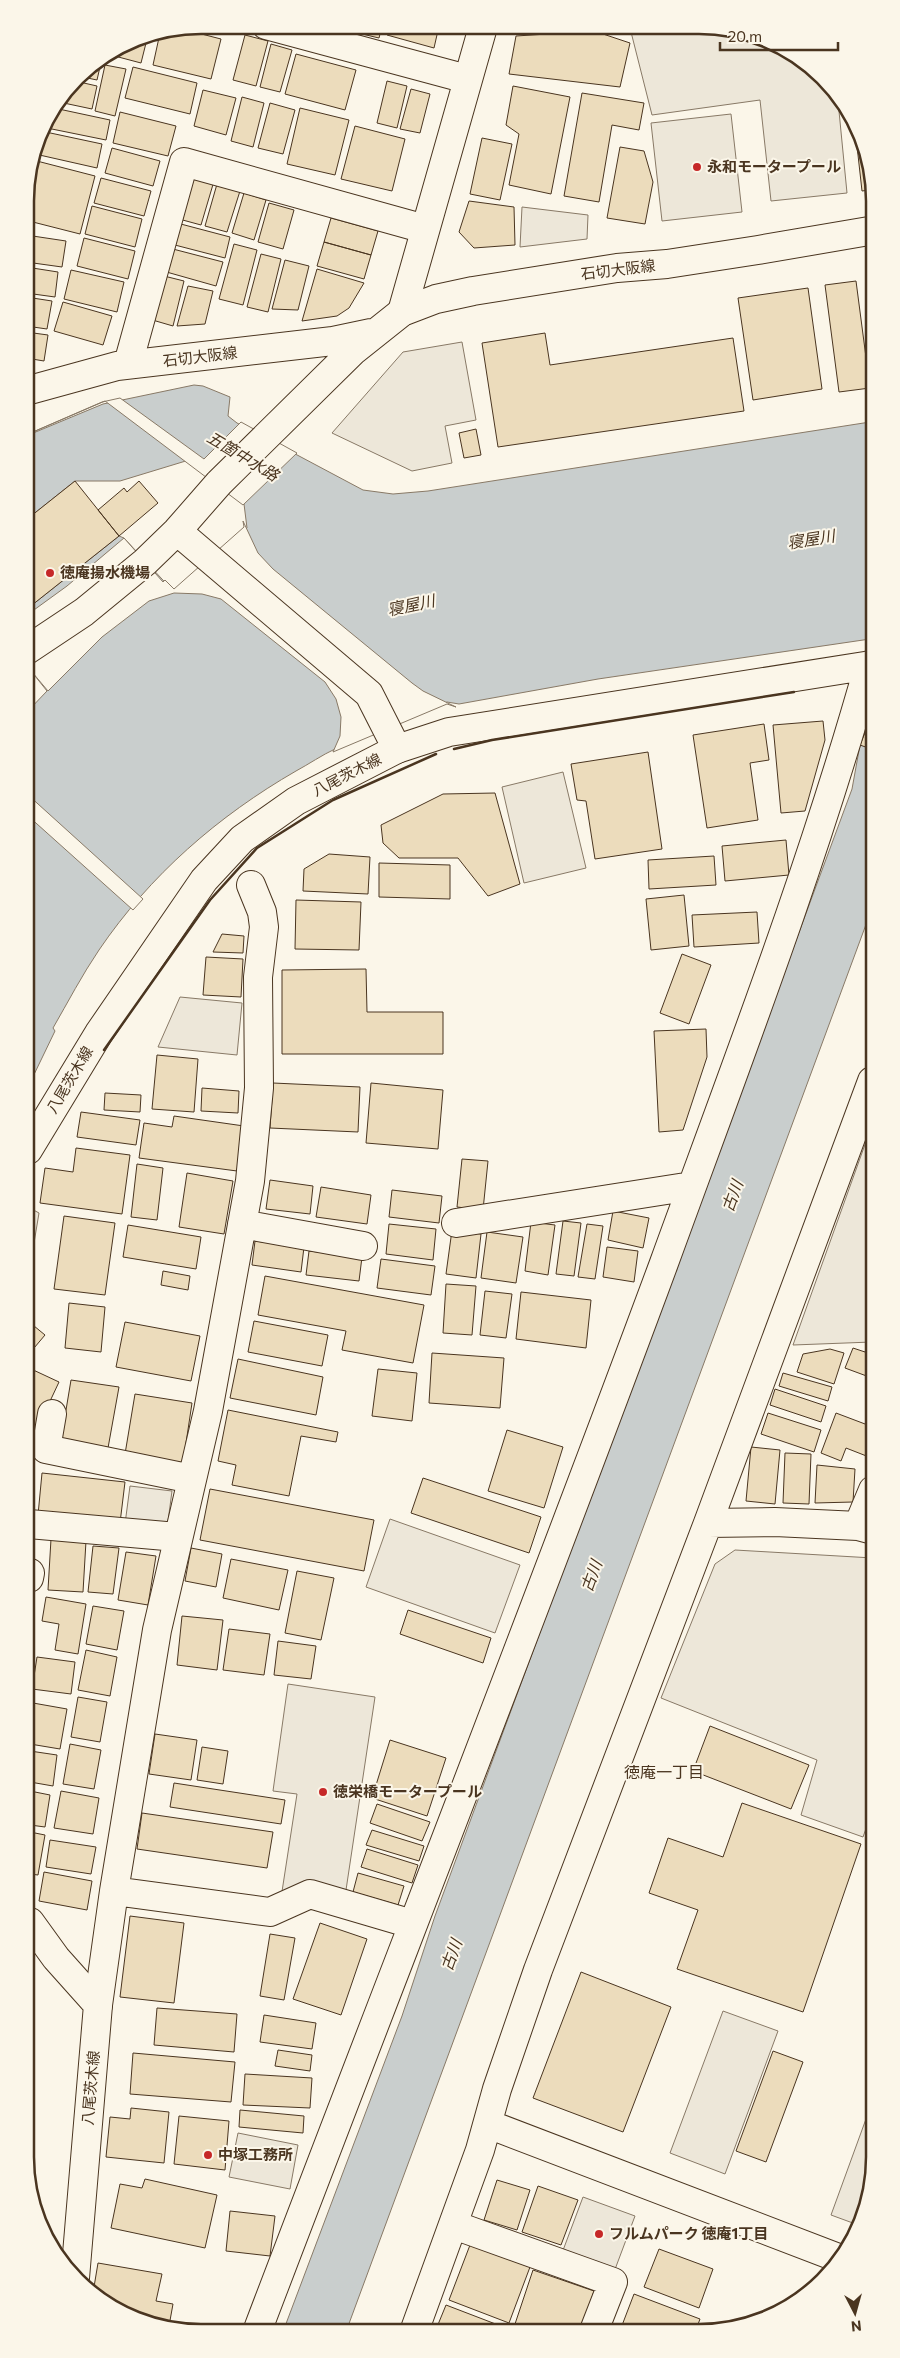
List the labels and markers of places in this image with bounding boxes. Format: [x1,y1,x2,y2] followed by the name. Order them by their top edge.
[707,157,841,175] place label: 永和モータープール
[691,161,703,173] marker: 永和モータープール
[60,563,150,581] place label: 徳庵揚水機場
[44,567,56,579] marker: 徳庵揚水機場
[333,1782,482,1800] place label: 徳栄橋モータープール
[317,1786,329,1798] marker: 徳栄橋モータープール
[218,2145,293,2163] place label: 中塚工務所
[202,2149,214,2161] marker: 中塚工務所
[609,2224,768,2242] place label: フルムパーク 徳庵1丁目
[593,2228,605,2240] marker: フルムパーク 徳庵1丁目

